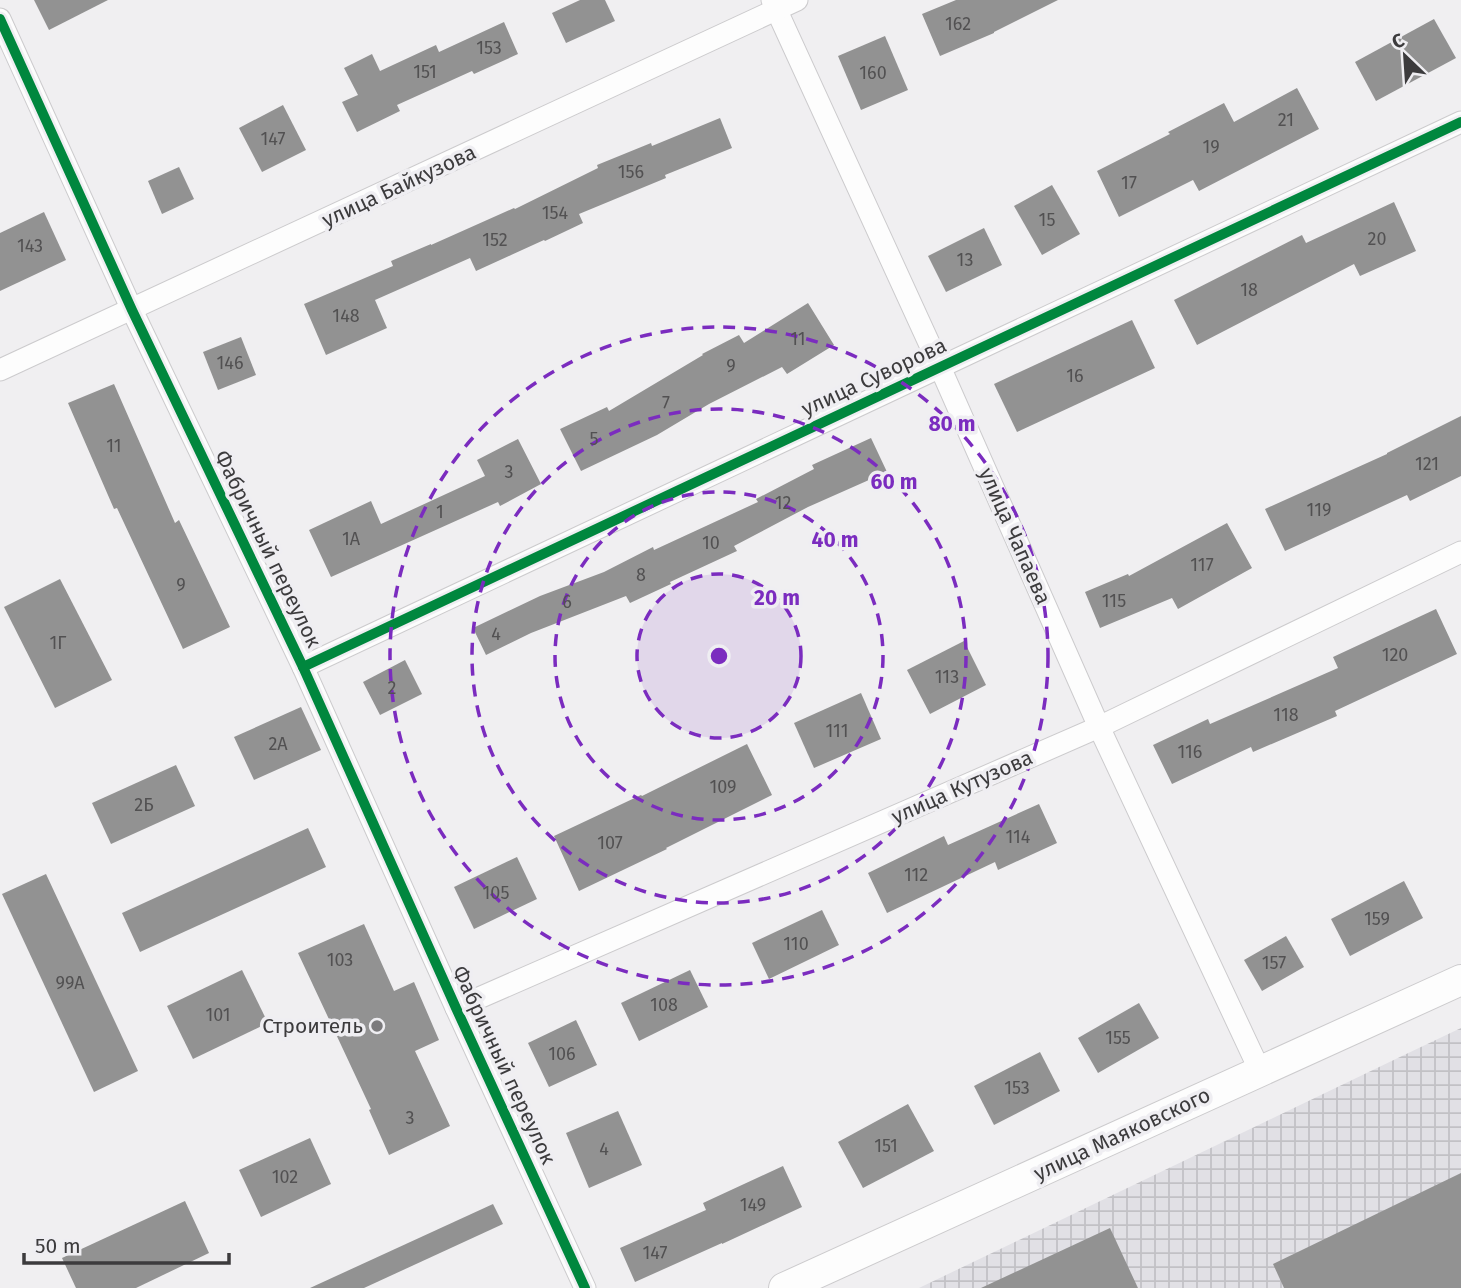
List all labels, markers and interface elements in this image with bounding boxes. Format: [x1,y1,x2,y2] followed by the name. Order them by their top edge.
[945,13,971,35] house number: 162
[1370,21,1440,91] north arrow
[1388,28,1408,54] text: С
[476,37,502,59] house number: 153
[413,61,437,83] house number: 151
[859,62,887,84] house number: 160
[1278,109,1294,131] house number: 21
[261,128,285,150] house number: 147
[1202,136,1220,158] house number: 19
[318,139,480,233] street label: улица Байкузова
[618,161,644,183] house number: 156
[1121,172,1137,194] house number: 17
[542,202,569,224] house number: 154
[1039,209,1055,231] house number: 15
[1368,228,1386,250] house number: 20
[482,229,508,251] house number: 152
[17,235,43,257] house number: 143
[957,249,973,271] house number: 13
[1240,279,1258,301] house number: 18
[332,305,360,327] house number: 148
[790,328,806,350] house number: 11
[797,332,951,422] street label: улица Суворова
[217,352,243,374] house number: 146
[726,355,736,377] house number: 9
[1066,365,1084,387] house number: 16
[662,392,670,414] house number: 7
[928,411,976,437] text: 80 m
[589,428,599,450] house number: 5
[106,435,122,457] house number: 11
[209,446,327,652] street label: Фабричный переулок
[1415,453,1439,475] house number: 121
[505,461,513,483] house number: 3
[973,464,1057,608] street label: улица Чапаева
[871,469,917,495] text: 60 m
[775,492,791,514] house number: 12
[1307,499,1331,521] house number: 119
[436,501,444,523] house number: 1
[812,527,858,553] text: 40 m
[342,528,361,550] house number: 1А
[702,532,720,554] house number: 10
[1190,554,1214,576] house number: 117
[636,564,646,586] house number: 8
[176,574,186,596] house number: 9
[754,585,800,611] text: 20 m
[1102,590,1126,612] house number: 115
[562,591,572,613] house number: 6
[491,623,501,645] house number: 4
[50,632,66,654] house number: 1Г
[707,644,731,668] centre of rings
[1382,644,1408,666] house number: 120
[935,666,959,688] house number: 113
[388,677,397,699] house number: 2
[1273,704,1299,726] house number: 118
[826,720,848,742] house number: 111
[268,733,288,755] house number: 2А
[1178,741,1202,763] house number: 116
[887,744,1037,830] street label: улица Кутузова
[709,776,737,798] house number: 109
[134,794,154,816] house number: 2Б
[1006,826,1031,848] house number: 114
[597,832,623,854] house number: 107
[904,864,928,886] house number: 112
[483,882,509,904] house number: 105
[1364,908,1390,930] house number: 159
[783,933,809,955] house number: 110
[327,949,353,971] house number: 103
[1262,952,1286,974] house number: 157
[447,961,562,1169] street label: Фабричный переулок
[55,972,85,994] house number: 99А
[650,994,678,1016] house number: 108
[205,1004,231,1026] house number: 101
[262,1013,363,1039] place label: Строитель
[369,1018,385,1034] marker: Строитель
[1105,1027,1131,1049] house number: 155
[548,1043,576,1065] house number: 106
[1004,1077,1030,1099] house number: 153
[1030,1082,1214,1186] street label: улица Маяковского
[406,1107,414,1129] house number: 3
[874,1135,898,1157] house number: 151
[599,1138,609,1160] house number: 4
[272,1166,298,1188] house number: 102
[740,1194,766,1216] house number: 149
[24,1222,229,1266] scale bar
[35,1233,81,1259] text: 50 m
[643,1242,667,1264] house number: 147

